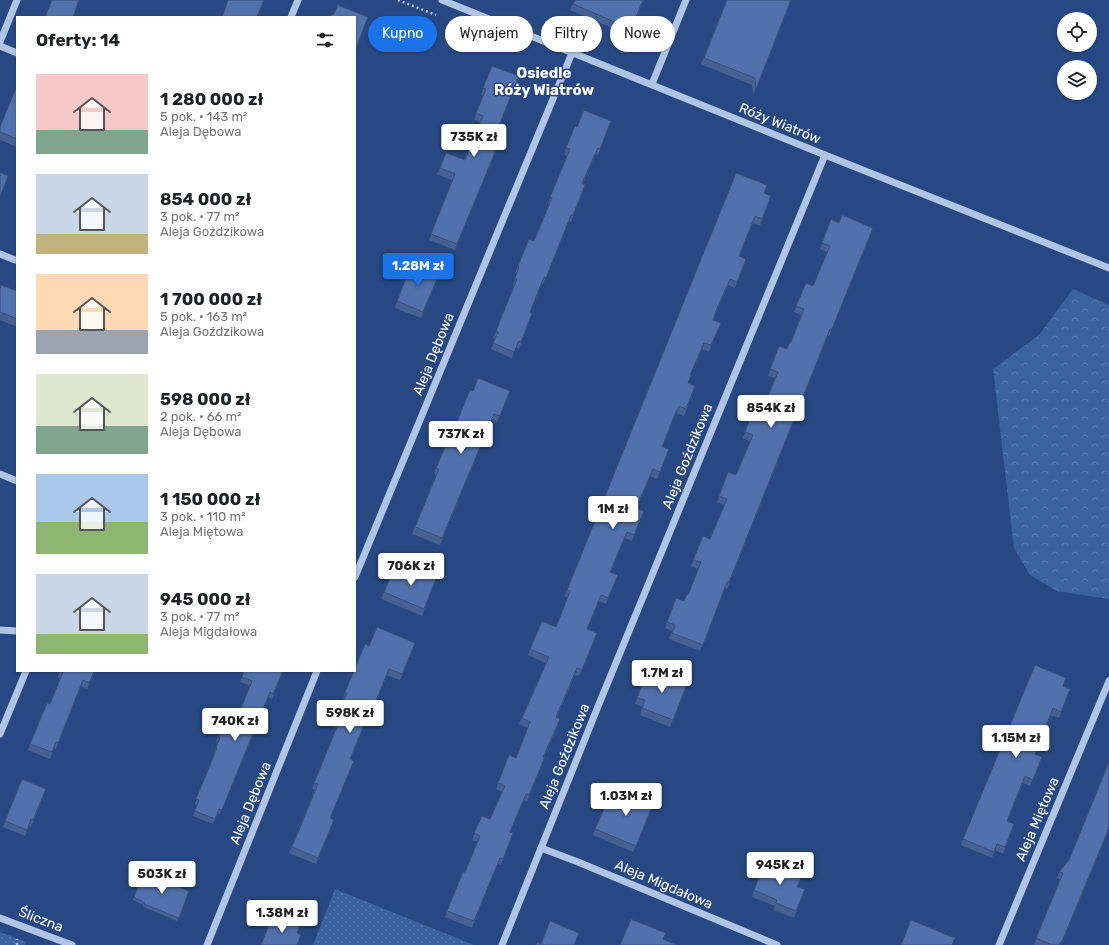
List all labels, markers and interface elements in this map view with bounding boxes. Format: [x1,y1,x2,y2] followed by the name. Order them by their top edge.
[1057,12,1097,100] map controls
[1057,12,1097,52] button: locate
[368,16,437,52] chip: Kupno
[445,16,533,52] chip: Wynajem
[541,16,602,52] chip: Filtry
[610,16,675,52] chip: Nowe
[314,29,336,51] icon: filters
[36,30,120,50] text: Oferty: 14
[1057,60,1097,100] button: layers
[494,64,594,99] district label: Osiedle Róży Wiatrów
[160,89,263,109] text: 1 280 000 zł
[68,90,116,138] icon: home
[736,99,823,148] street label: Róży Wiatrów
[160,109,247,124] text: 5 pok. · 143 m²
[160,124,242,139] text: Aleja Dębowa
[437,124,511,158] pin: 735K zł
[450,129,498,144] text: 735K zł
[160,189,251,209] text: 854 000 zł
[68,190,116,238] icon: home
[160,209,239,224] text: 3 pok. · 77 m²
[160,224,264,239] text: Aleja Goździkowa
[377,253,459,287] pin: 1.28M zł
[392,258,444,273] text: 1.28M zł
[160,289,262,309] text: 1 700 000 zł
[68,290,116,338] icon: home
[160,309,247,324] text: 5 pok. · 163 m²
[409,310,458,398] street label: Aleja Dębowa
[160,324,264,339] text: Aleja Goździkowa
[160,389,251,409] text: 598 000 zł
[68,390,116,438] icon: home
[734,395,808,429] pin: 854K zł
[746,400,796,415] text: 854K zł
[659,401,716,511] street label: Aleja Goździkowa
[160,409,242,424] text: 2 pok. · 66 m²
[424,421,498,455] pin: 737K zł
[160,424,242,439] text: Aleja Dębowa
[438,426,484,441] text: 737K zł
[160,489,260,509] text: 1 150 000 zł
[68,490,116,538] icon: home
[585,496,641,530] pin: 1M zł
[597,501,629,516] text: 1M zł
[160,509,245,524] text: 3 pok. · 110 m²
[160,524,243,539] text: Aleja Miętowa
[374,553,448,587] pin: 706K zł
[387,558,435,573] text: 706K zł
[160,589,251,609] text: 945 000 zł
[68,590,116,638] icon: home
[160,609,239,624] text: 3 pok. · 77 m²
[160,624,257,639] text: Aleja Migdałowa
[625,660,699,694] pin: 1.7M zł
[641,665,683,680] text: 1.7M zł
[313,700,387,734] pin: 598K zł
[536,701,593,811] street label: Aleja Goździkowa
[326,705,374,720] text: 598K zł
[198,708,272,742] pin: 740K zł
[211,713,259,728] text: 740K zł
[975,725,1057,759] pin: 1.15M zł
[991,730,1041,745] text: 1.15M zł
[226,759,275,847] street label: Aleja Dębowa
[1012,775,1063,864] street label: Aleja Miętowa
[585,783,667,817] pin: 1.03M zł
[600,788,652,803] text: 1.03M zł
[743,852,817,886] pin: 945K zł
[612,856,715,913] street label: Aleja Migdałowa
[756,857,804,872] text: 945K zł
[125,861,199,895] pin: 503K zł
[138,866,186,881] text: 503K zł
[241,900,323,934] pin: 1.38M zł
[16,902,66,936] street label: Śliczna
[256,905,308,920] text: 1.38M zł

